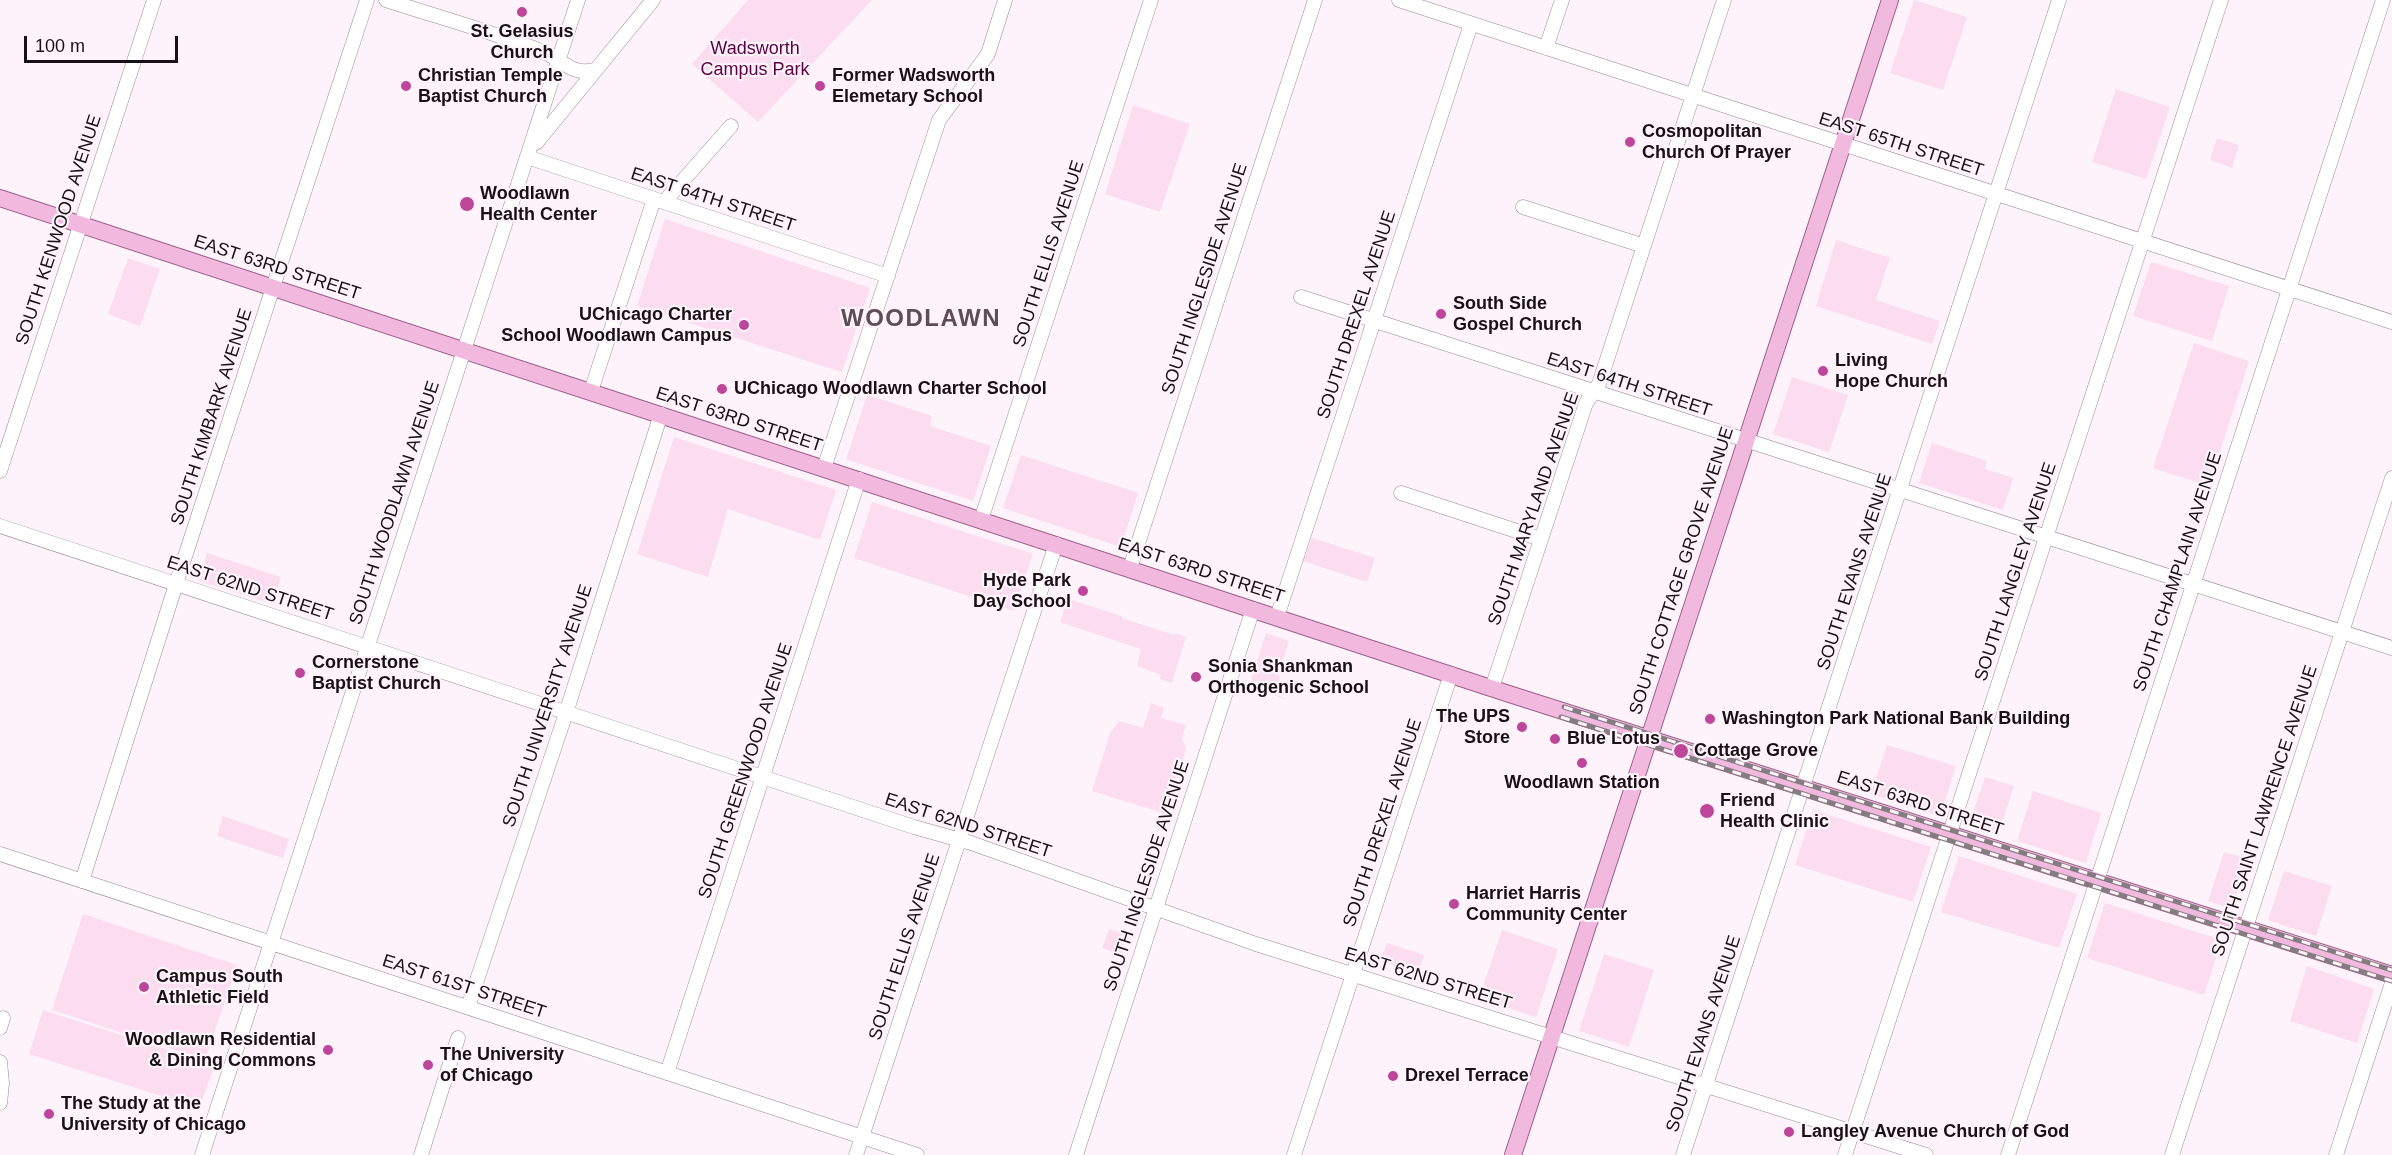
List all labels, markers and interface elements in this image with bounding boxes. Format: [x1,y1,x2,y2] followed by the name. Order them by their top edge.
[515,5,529,19] marker: St. Gelasius Church
[470,21,574,63] place label: St. Gelasius Church
[27,24,182,62] scale bar
[35,36,85,56] text: 100 m
[700,38,810,80] park label: Wadsworth Campus Park
[418,65,563,107] place label: Christian Temple Baptist Church
[832,65,995,107] place label: Former Wadsworth Elemetary School
[399,79,413,93] marker: Christian Temple Baptist Church
[813,79,827,93] marker: Former Wadsworth Elemetary School
[1816,108,1986,182] street label: EAST 65TH STREET
[12,112,106,348] street label: SOUTH KENWOOD AVENUE
[1642,121,1791,164] place label: Cosmopolitan Church Of Prayer
[1623,135,1637,149] marker: Cosmopolitan Church Of Prayer
[1009,158,1089,350] street label: SOUTH ELLIS AVENUE
[1157,161,1253,397] street label: SOUTH INGLESIDE AVENUE
[628,163,798,237] street label: EAST 64TH STREET
[480,183,597,226] place label: Woodlawn Health Center
[458,195,476,213] marker: Woodlawn Health Center
[1313,208,1401,422] street label: SOUTH DREXEL AVENUE
[191,231,363,305] street label: EAST 63RD STREET
[1453,293,1582,336] place label: South Side Gospel Church
[501,304,732,346] place label: UChicago Charter School Woodlawn Campus
[841,305,1001,333] district label: WOODLAWN
[167,306,257,528] street label: SOUTH KIMBARK AVENUE
[1434,307,1448,321] marker: South Side Gospel Church
[737,318,751,332] marker: UChicago Charter School Woodlawn Campus
[1544,348,1714,422] street label: EAST 64TH STREET
[1835,350,1948,392] place label: Living Hope Church
[1816,364,1830,378] marker: Living Hope Church
[345,378,445,628] street label: SOUTH WOODLAWN AVENUE
[734,378,1047,400] place label: UChicago Woodlawn Charter School
[715,382,729,396] marker: UChicago Woodlawn Charter School
[653,383,825,457] street label: EAST 63RD STREET
[1484,389,1584,629] street label: SOUTH MARYLAND AVENUE
[1625,424,1739,718] street label: SOUTH COTTAGE GROVE AVENUE
[2129,449,2227,695] street label: SOUTH CHAMPLAIN AVENUE
[1970,460,2062,684] street label: SOUTH LANGLEY AVENUE
[1813,471,1897,673] street label: SOUTH EVANS AVENUE
[1115,534,1287,608] street label: EAST 63RD STREET
[164,552,336,626] street label: EAST 62ND STREET
[973,570,1071,612] place label: Hyde Park Day School
[499,582,597,830] street label: SOUTH UNIVERSITY AVENUE
[1076,584,1090,598] marker: Hyde Park Day School
[694,640,798,902] street label: SOUTH GREENWOOD AVENUE
[312,652,441,694] place label: Cornerstone Baptist Church
[1208,656,1369,698] place label: Sonia Shankman Orthogenic School
[2208,663,2322,959] street label: SOUTH SAINT LAWRENCE AVENUE
[293,666,307,680] marker: Cornerstone Baptist Church
[1189,670,1203,684] marker: Sonia Shankman Orthogenic School
[1436,706,1510,748] place label: The UPS Store
[1722,708,2070,730] place label: Washington Park National Bank Building
[1703,712,1717,726] marker: Washington Park National Bank Building
[1339,716,1427,930] street label: SOUTH DREXEL AVENUE
[1515,720,1529,734] marker: The UPS Store
[1567,728,1660,750] place label: Blue Lotus
[1548,732,1562,746] marker: Blue Lotus
[1694,740,1818,762] place label: Cottage Grove
[1672,742,1690,760] marker: Cottage Grove
[1575,756,1589,770] marker: Woodlawn Station
[1099,758,1195,994] street label: SOUTH INGLESIDE AVENUE
[1834,767,2006,841] street label: EAST 63RD STREET
[1504,772,1660,794] place label: Woodlawn Station
[882,789,1054,863] street label: EAST 62ND STREET
[1720,790,1829,832] place label: Friend Health Clinic
[1698,802,1716,820] marker: Friend Health Clinic
[865,851,945,1043] street label: SOUTH ELLIS AVENUE
[1466,883,1627,926] place label: Harriet Harris Community Center
[1447,897,1461,911] marker: Harriet Harris Community Center
[1662,933,1746,1135] street label: SOUTH EVANS AVENUE
[1342,943,1514,1015] street label: EAST 62ND STREET
[379,950,549,1024] street label: EAST 61ST STREET
[156,966,283,1008] place label: Campus South Athletic Field
[137,980,151,994] marker: Campus South Athletic Field
[125,1029,316,1072] place label: Woodlawn Residential & Dining Commons
[321,1043,335,1057] marker: Woodlawn Residential & Dining Commons
[440,1044,564,1086] place label: The University of Chicago
[421,1058,435,1072] marker: The University of Chicago
[1405,1065,1529,1087] place label: Drexel Terrace
[1386,1069,1400,1083] marker: Drexel Terrace
[61,1093,246,1136] place label: The Study at the University of Chicago
[42,1107,56,1121] marker: The Study at the University of Chicago
[1801,1121,2069,1143] place label: Langley Avenue Church of God
[1782,1125,1796,1139] marker: Langley Avenue Church of God

